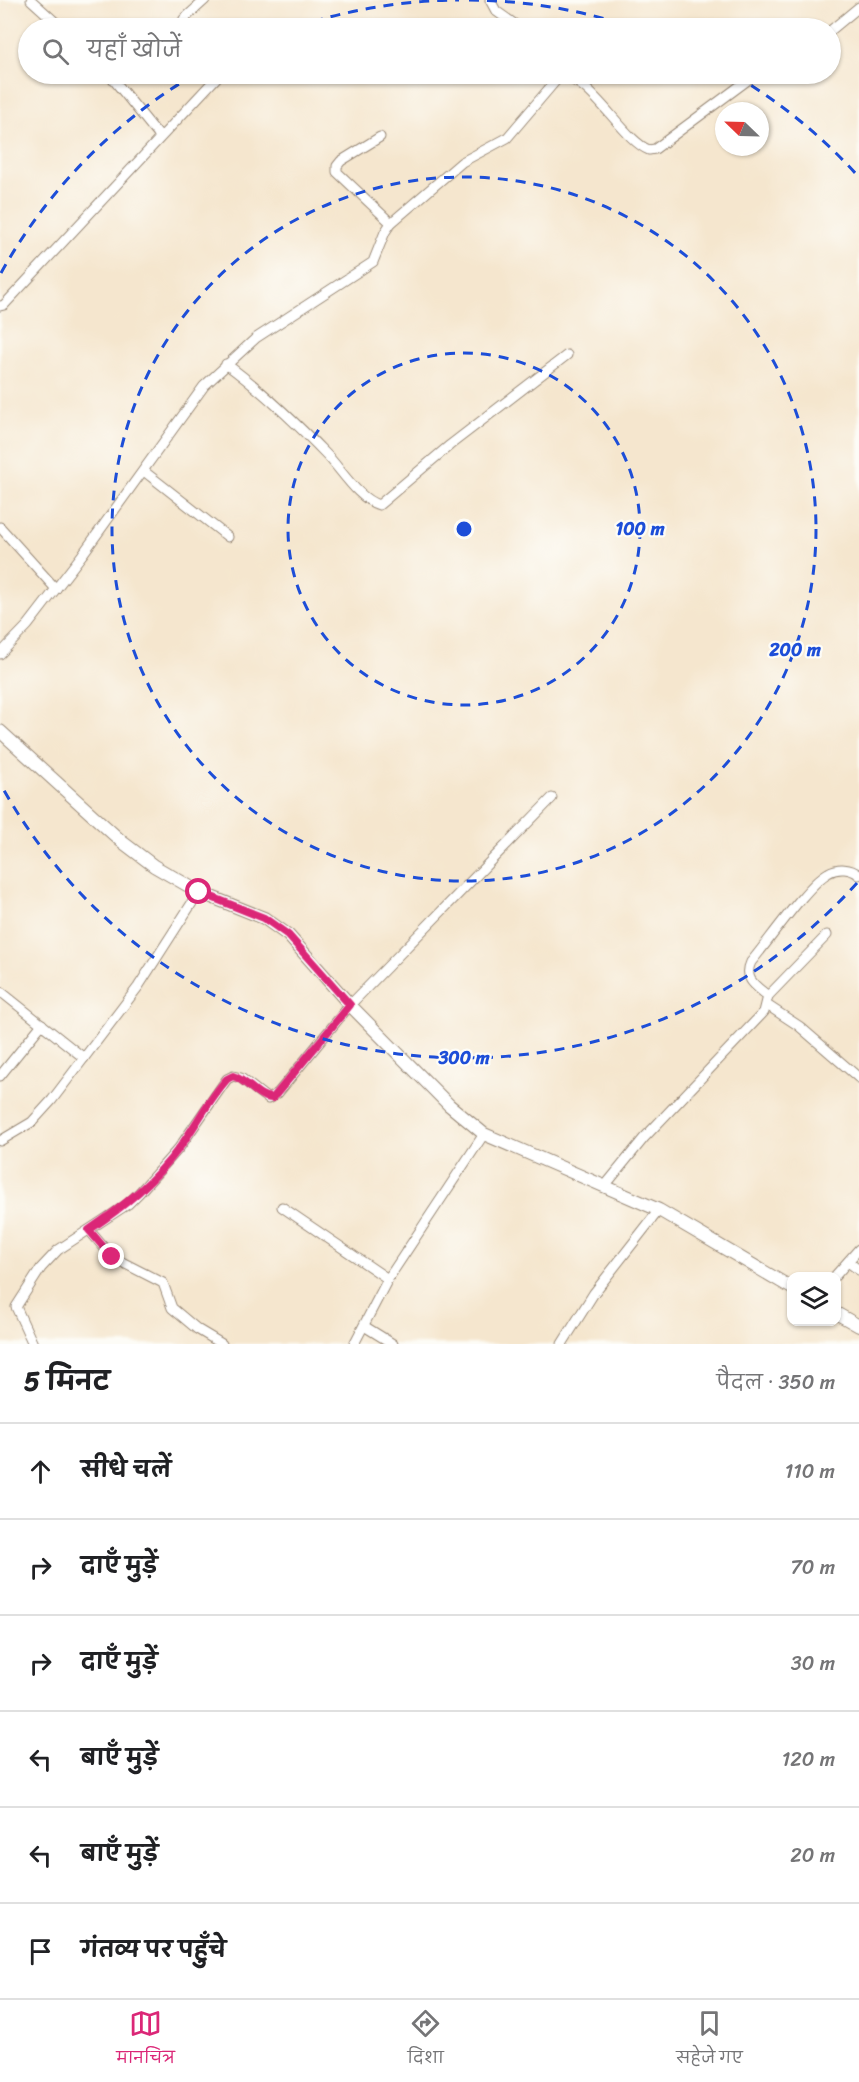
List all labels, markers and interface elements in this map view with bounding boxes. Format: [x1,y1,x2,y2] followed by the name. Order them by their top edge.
[18,18,841,84] search box
[87,30,182,69] text: यहाँ खोजें
[39,35,72,68] icon: search
[715,102,769,156] north arrow
[616,513,665,545] text: 100 m
[454,519,474,539] centre of rings
[768,634,821,666] text: 200 m
[185,878,211,904] route start
[437,1042,490,1074] text: 300 m
[98,1243,124,1269] route end
[787,1272,841,1326] map controls
[787,1272,841,1326] button: layers
[24,1358,110,1404] text: 5 मिनट
[717,1365,835,1400] text: पैदल · 350 m
[81,1450,171,1489] text: सीधे चलें
[785,1454,835,1489] text: 110 m
[24,1455,57,1488] icon: ahead
[81,1546,158,1585] text: दाएँ मुड़ें
[790,1550,835,1585] text: 70 m
[24,1551,57,1584] icon: right
[81,1642,158,1681] text: दाएँ मुड़ें
[791,1646,835,1681] text: 30 m
[24,1647,57,1680] icon: right
[81,1738,158,1777] text: बाएँ मुड़ें
[782,1742,835,1777] text: 120 m
[24,1743,57,1776] icon: left
[81,1834,158,1873] text: बाएँ मुड़ें
[790,1838,835,1873] text: 20 m
[24,1839,57,1872] icon: left
[81,1930,226,1969] text: गंतव्य पर पहुँचे
[24,1935,57,1968] icon: arrive
[116,2007,175,2075] tab: मानचित्र
[407,2007,444,2075] tab: दिशा
[676,2007,743,2075] tab: सहेजे गए

